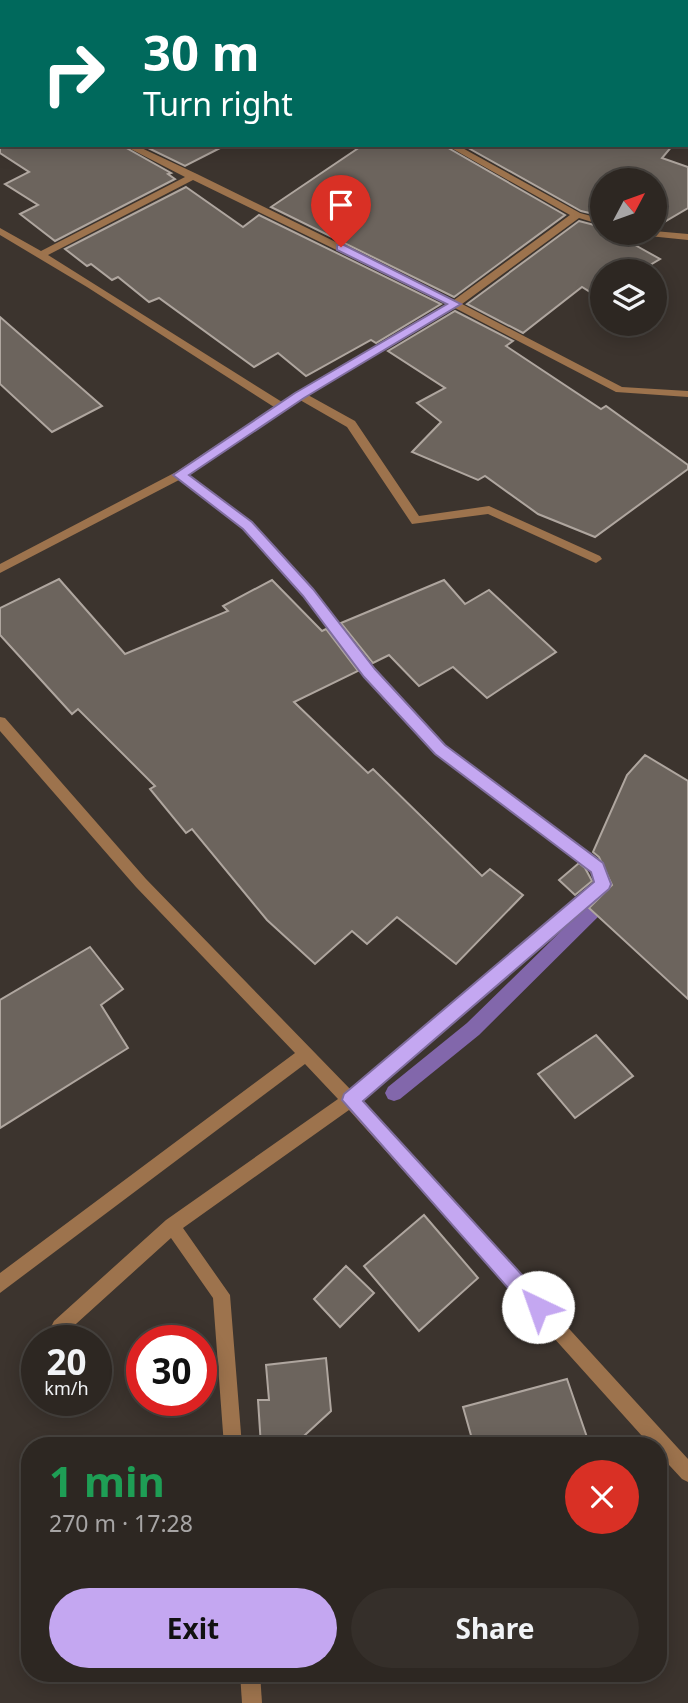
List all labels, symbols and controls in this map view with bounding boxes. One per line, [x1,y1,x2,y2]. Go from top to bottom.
text: 30 m [143,19,260,85]
icon: right [28,28,119,119]
text: Turn right [143,82,293,125]
north arrow [590,168,667,245]
map controls [590,168,667,336]
pin [311,175,371,247]
icon: arrive [322,186,360,224]
button: layers [590,259,667,336]
position arrow [501,1270,575,1344]
speed limit sign: 30 [126,1325,217,1416]
text: 20 [46,1338,87,1385]
text: km/h [44,1376,89,1400]
text: 1 min [49,1452,165,1509]
button: close [565,1460,639,1534]
text: 270 m · 17:28 [49,1507,193,1539]
button: Exit [49,1588,337,1668]
button: Share [351,1588,639,1668]

